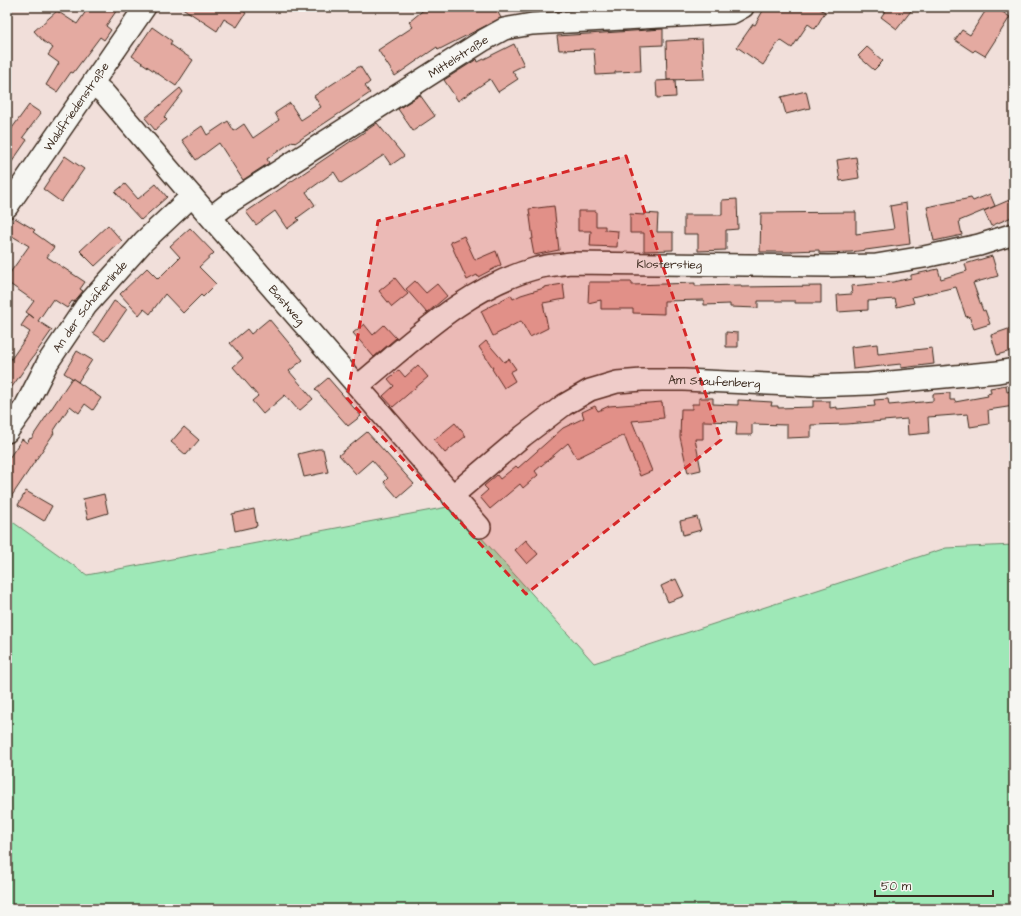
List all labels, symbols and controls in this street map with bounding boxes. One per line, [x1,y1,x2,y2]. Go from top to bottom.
street label: Mittelstraße [425,31,492,82]
street label: Waldfriedenstraße [40,58,114,155]
street label: Klosterstieg [637,256,702,275]
street label: An der Schäferlinde [49,257,132,356]
street label: Bastweg [264,282,308,330]
street label: Am Staufenberg [668,372,761,394]
scale bar [875,872,993,898]
text: 50 m [881,878,912,895]

